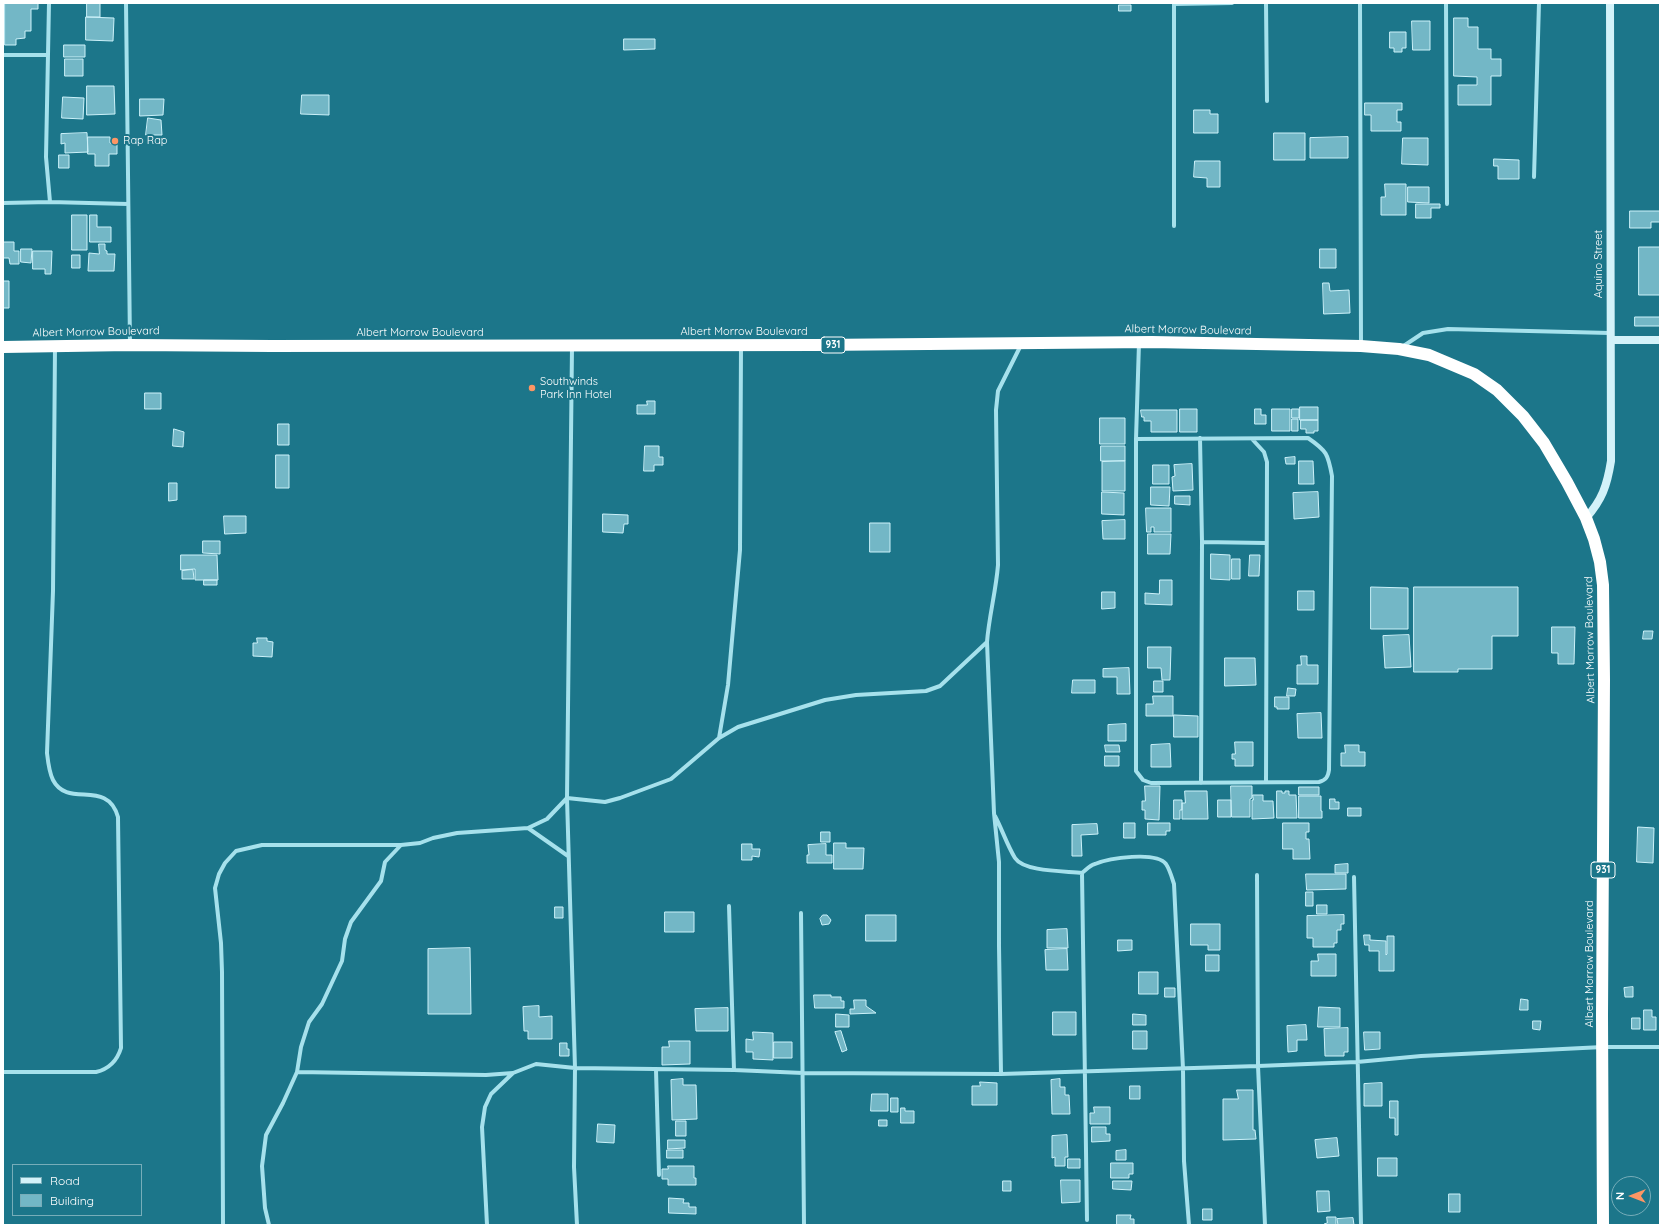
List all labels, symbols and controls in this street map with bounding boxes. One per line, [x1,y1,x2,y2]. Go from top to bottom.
place label: Rap Rap [123,134,167,148]
marker: Rap Rap [110,136,120,146]
street label: Aquino Street [1592,230,1606,298]
street label: Albert Morrow Boulevard [1124,322,1252,338]
street label: Albert Morrow Boulevard [32,324,160,340]
street label: Albert Morrow Boulevard [680,325,808,339]
street label: Albert Morrow Boulevard [356,326,484,340]
road number: 931 [821,337,845,353]
place label: Southwinds Park Inn Hotel [540,375,612,401]
marker: Southwinds Park Inn Hotel [527,383,537,393]
street label: Albert Morrow Boulevard [1582,576,1598,704]
road number: 931 [1591,862,1615,878]
street label: Albert Morrow Boulevard [1583,900,1597,1028]
legend [12,1164,142,1216]
text: Road [50,1173,80,1188]
north arrow [1611,1176,1651,1216]
text: N [1613,1192,1627,1200]
text: Building [50,1193,94,1208]

